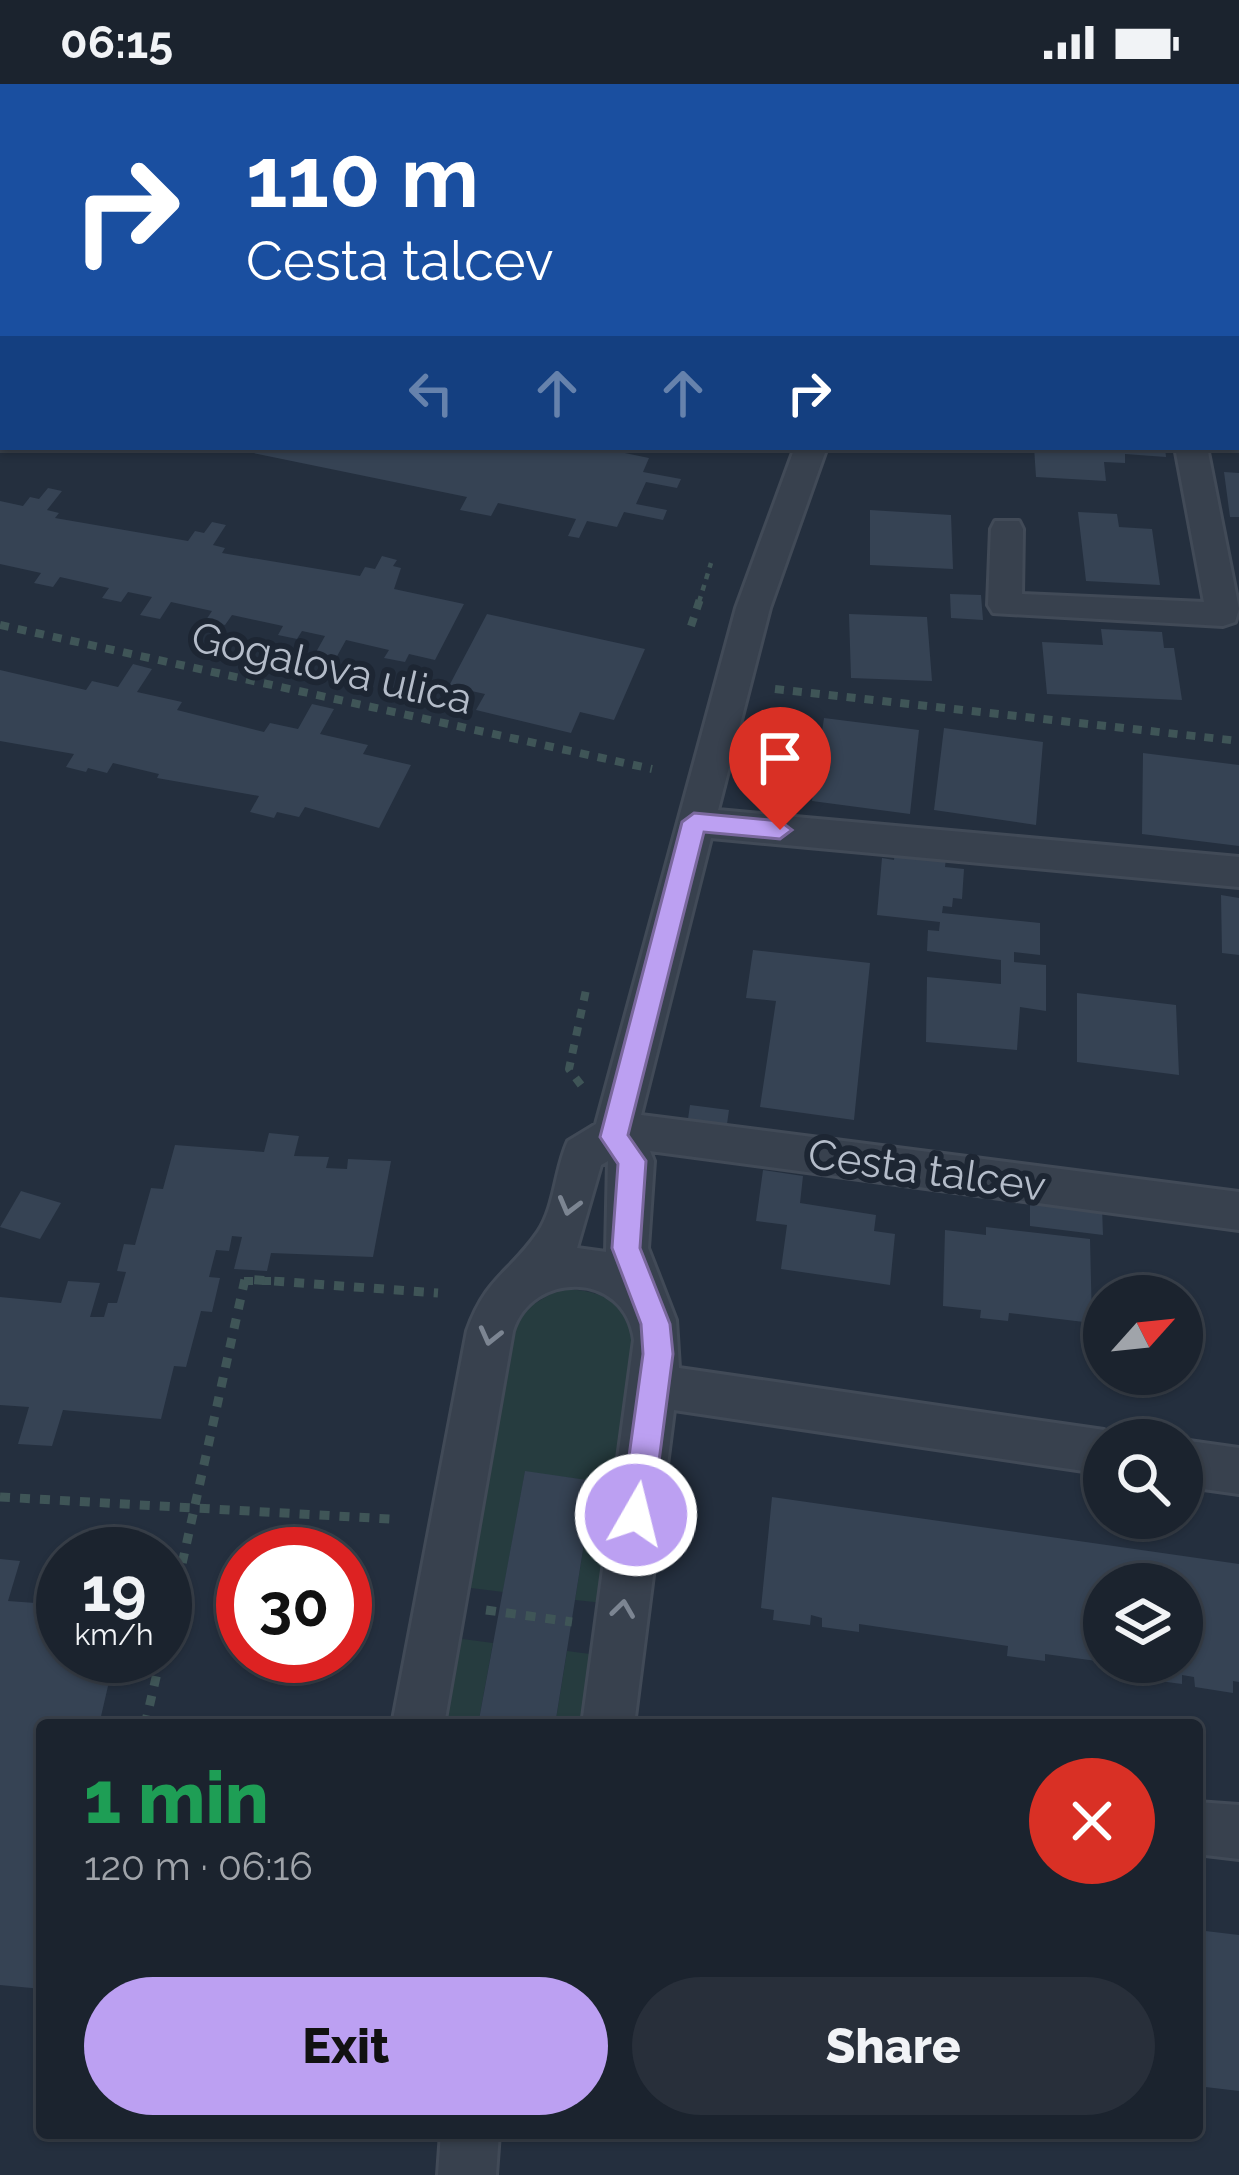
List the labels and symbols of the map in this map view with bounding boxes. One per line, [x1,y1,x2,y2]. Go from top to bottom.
street label: Gogalova ulica [187,612,477,724]
pin [729,707,831,830]
street label: Cesta talcev [805,1129,1049,1211]
one-way arrow [559,1195,584,1216]
north arrow [1083,1275,1203,1395]
one-way arrow [479,1325,504,1346]
position arrow [573,1452,699,1578]
speed limit sign: 30 [216,1527,372,1683]
one-way arrow [610,1599,636,1619]

